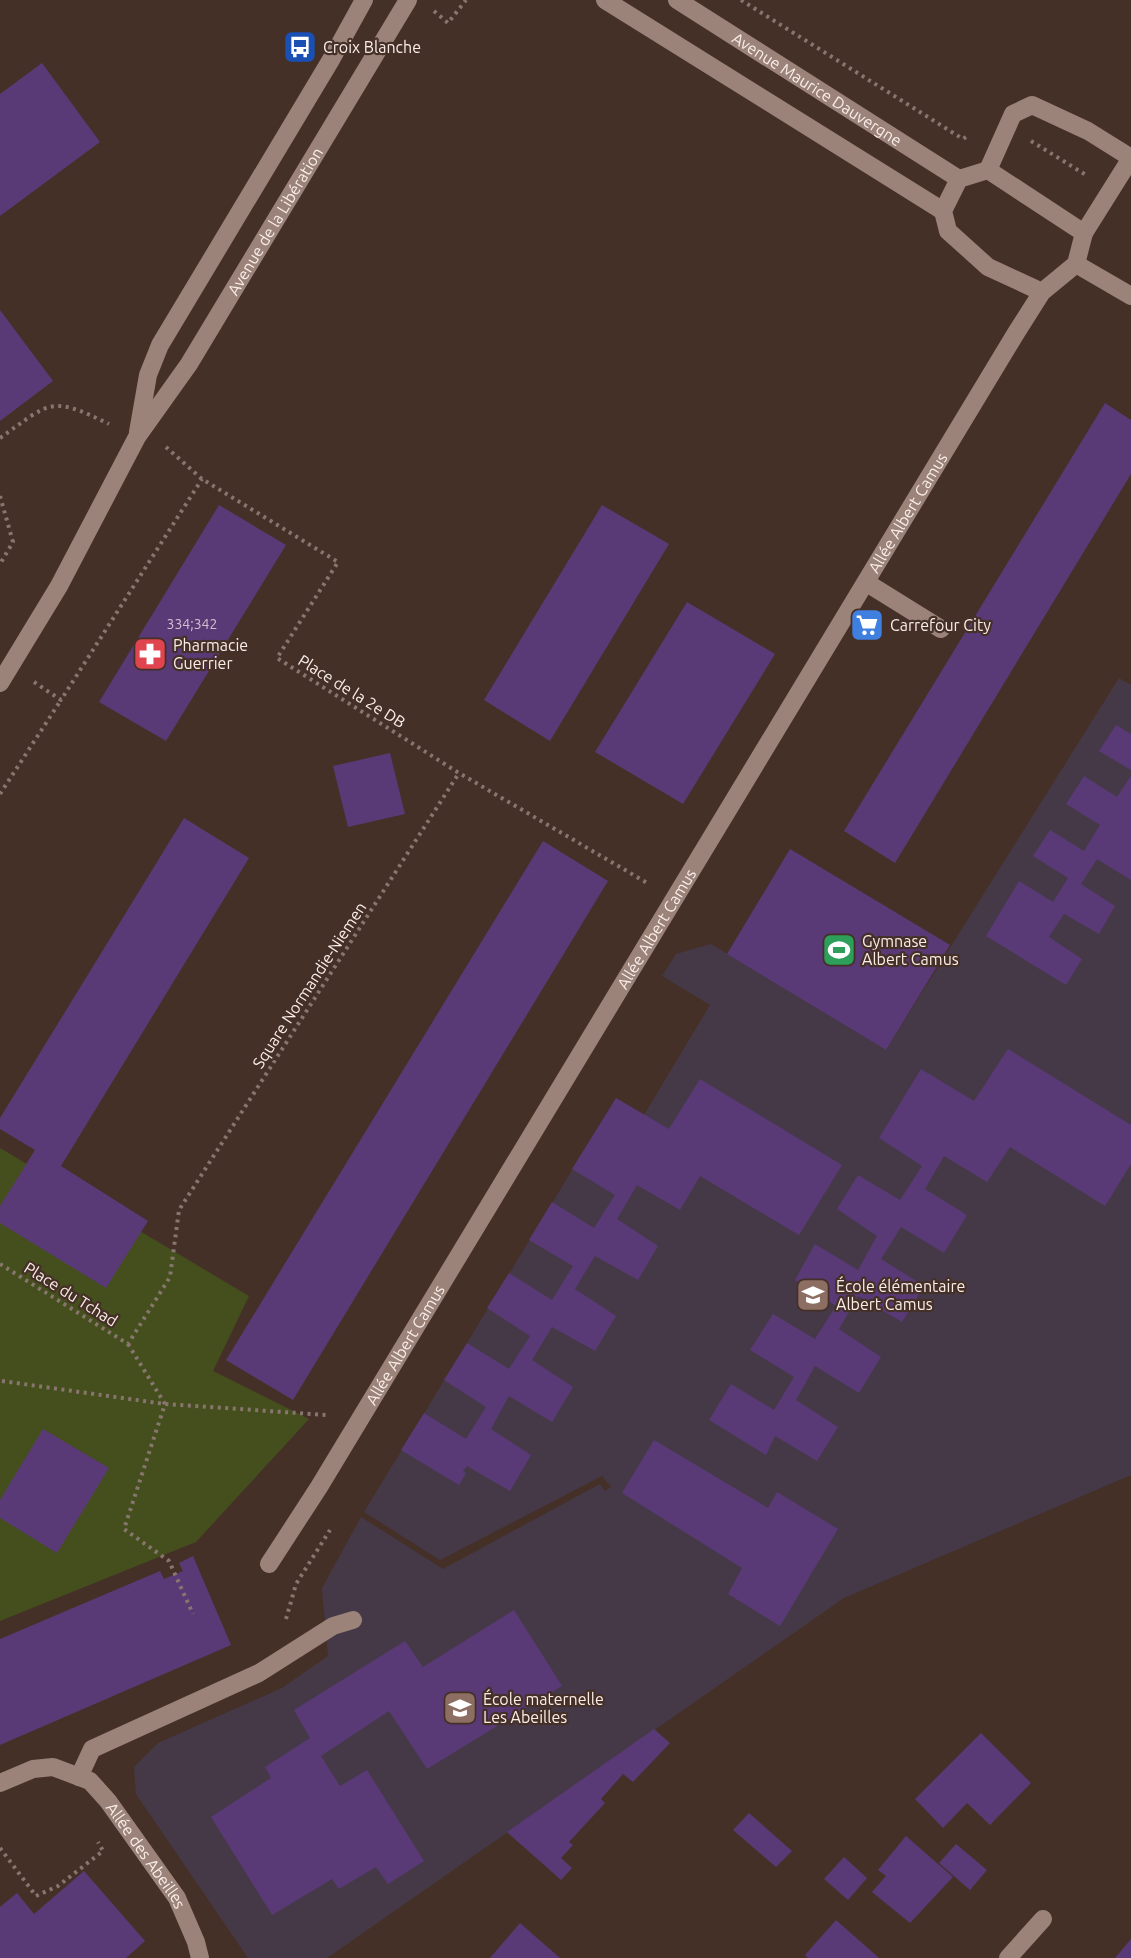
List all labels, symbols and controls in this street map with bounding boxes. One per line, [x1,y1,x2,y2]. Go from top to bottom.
street label: Avenue Maurice Dauvergne [729,28,905,149]
bus stop icon: Croix Blanche [282,29,318,65]
place label: Croix Blanche [323,38,421,56]
street label: Avenue de la Libération [224,144,326,298]
street label: Allée Albert Camus [864,449,951,576]
supermarket icon: Carrefour City [849,607,885,643]
house number: 334;342 [167,616,217,632]
place label: Carrefour City [890,616,991,634]
pharmacy icon: Pharmacie Guerrier [132,636,168,672]
place label: Pharmacie Guerrier [173,636,248,672]
street label: Place de la 2e DB [295,651,409,731]
street label: Allée Albert Camus [613,865,699,992]
street label: Square Normandie-Niemen [249,899,369,1071]
sports icon: Gymnase Albert Camus [821,932,857,968]
place label: Gymnase Albert Camus [862,932,959,968]
street label: Place du Tchad [21,1258,121,1330]
place label: École élémentaire Albert Camus [836,1275,965,1313]
school or university icon: École élémentaire Albert Camus [795,1277,831,1313]
street label: Allée Albert Camus [362,1281,448,1408]
place label: École maternelle Les Abeilles [483,1688,604,1726]
school or university icon: École maternelle Les Abeilles [442,1690,478,1726]
street label: Allée des Abeilles [103,1799,189,1911]

